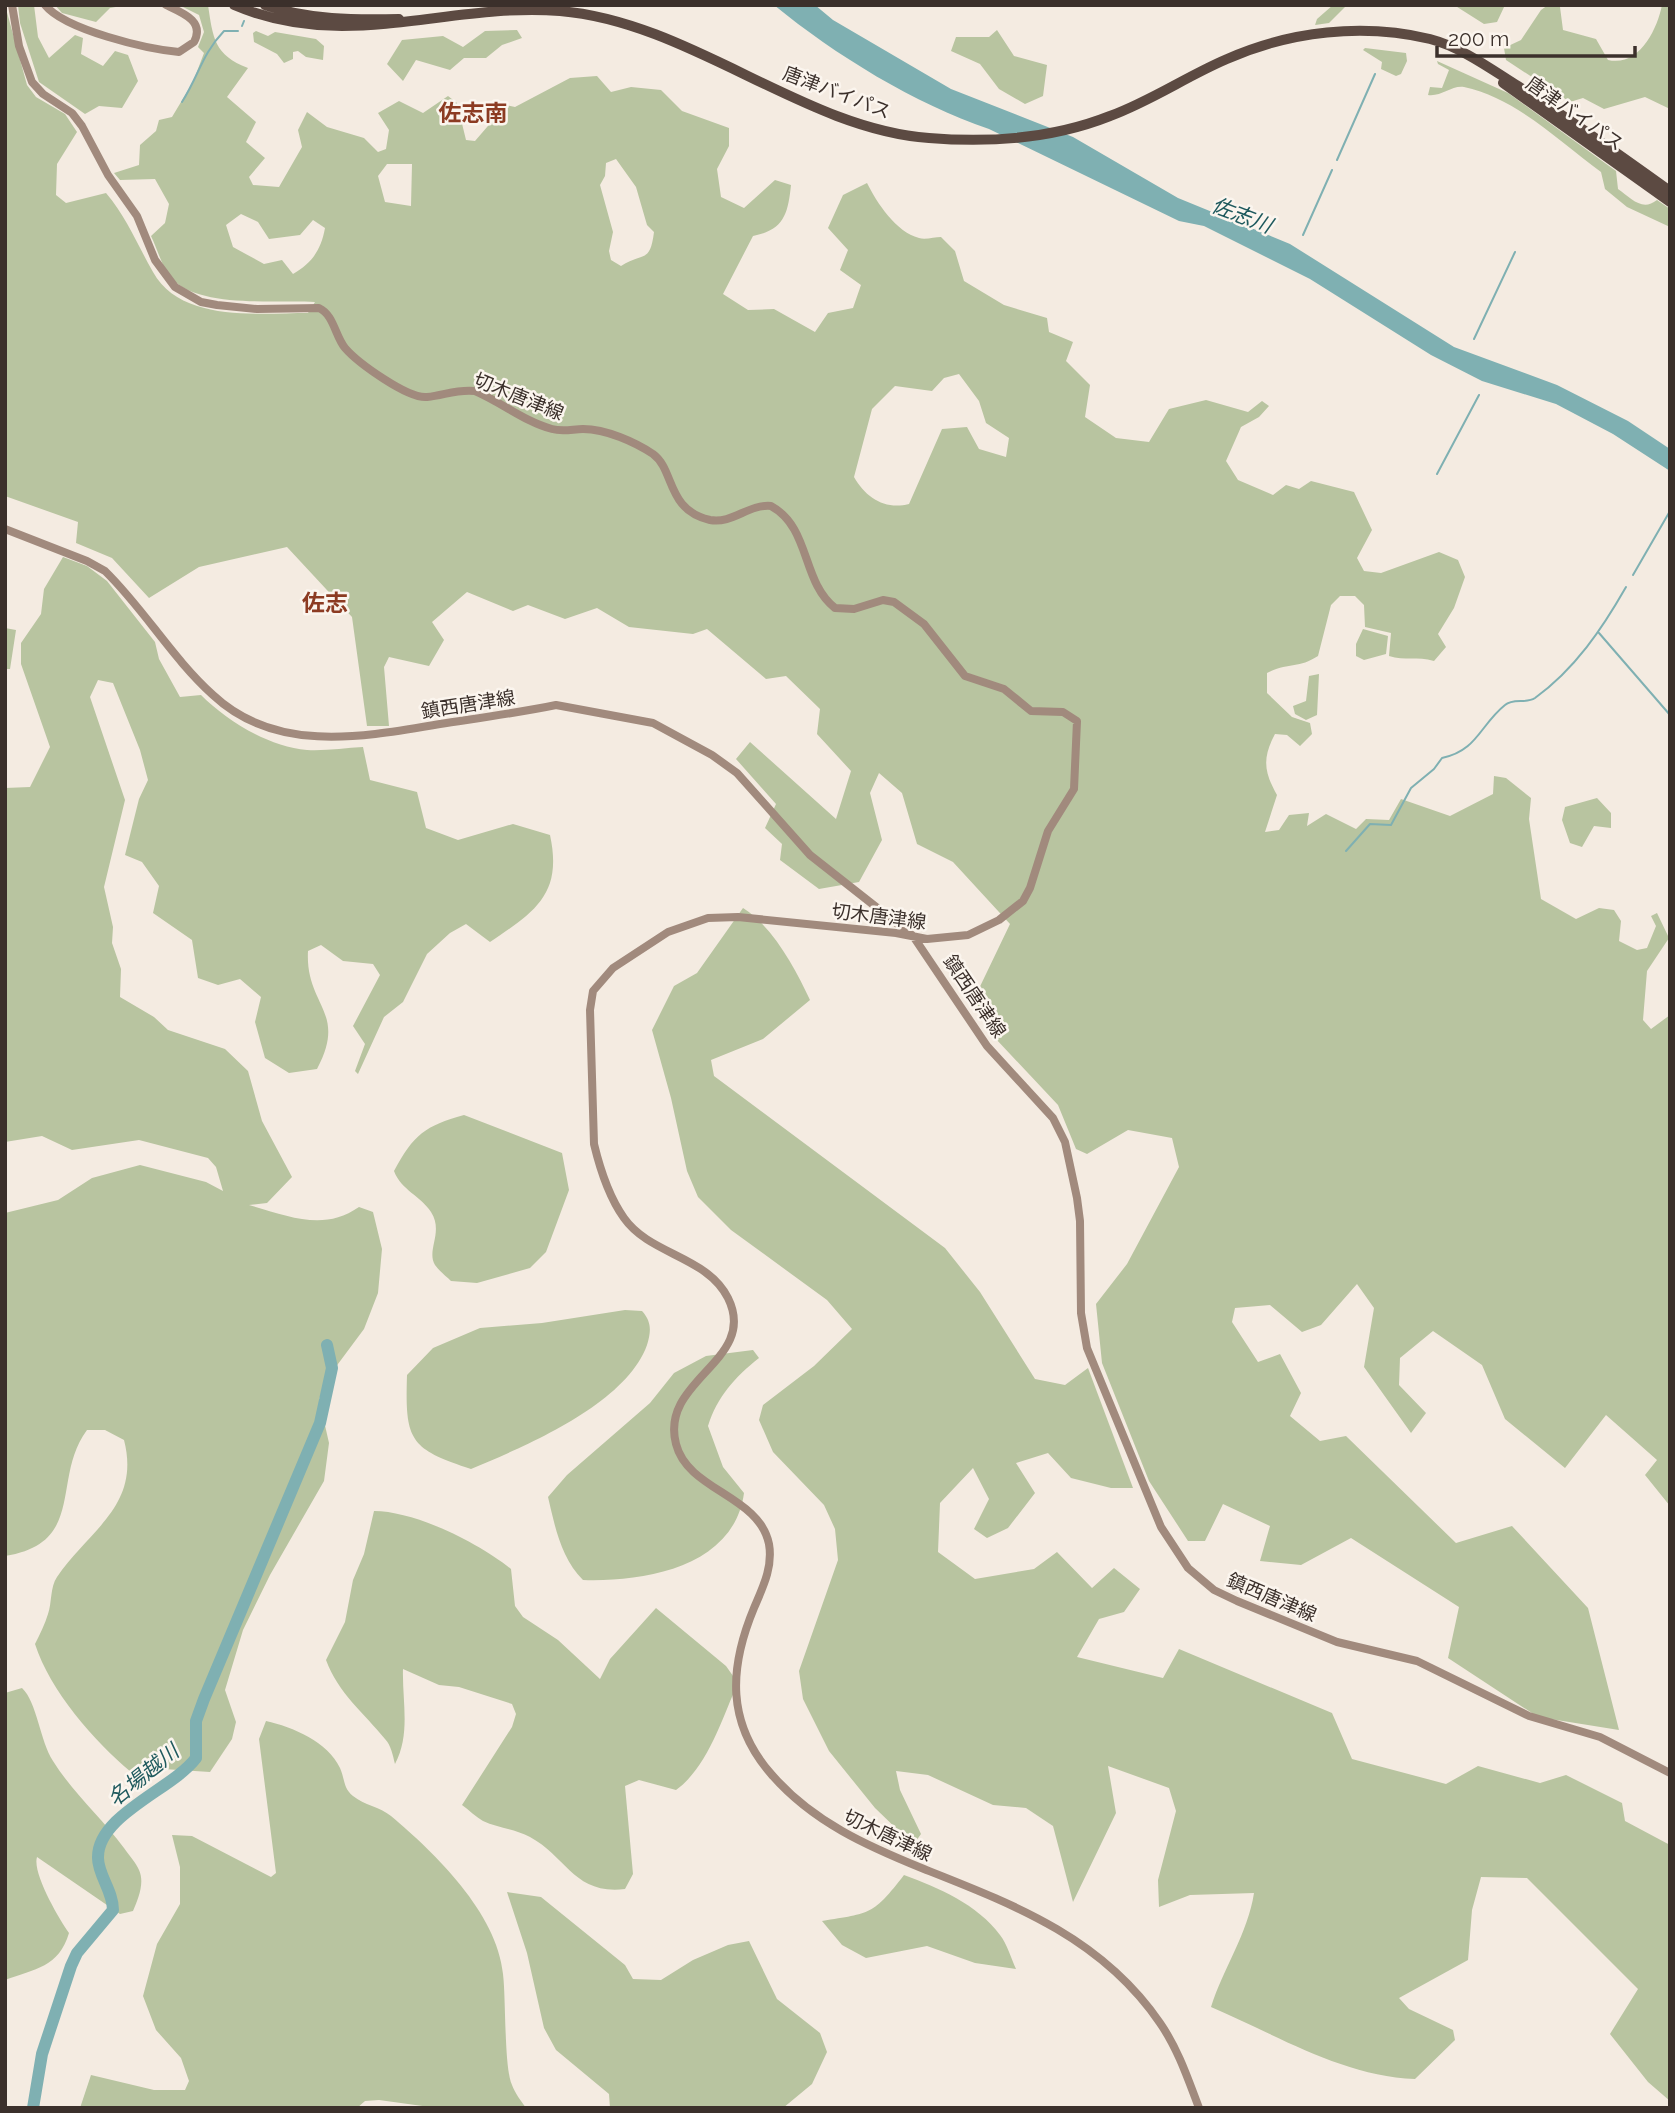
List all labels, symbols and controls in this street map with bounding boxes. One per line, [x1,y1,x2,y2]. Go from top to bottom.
scale bar [1437,14,1635,58]
text: 200 m [1448,26,1509,51]
street label: 唐津バイパス [780,61,894,123]
street label: 唐津バイパス [1522,71,1628,155]
district label: 佐志南 [439,99,508,126]
water label: 佐志川 [1208,192,1278,239]
street label: 切木唐津線 [471,368,567,424]
district label: 佐志 [302,589,348,616]
street label: 鎮西唐津線 [419,686,517,722]
street label: 切木唐津線 [831,899,927,933]
street label: 鎮西唐津線 [939,950,1011,1042]
street label: 鎮西唐津線 [1224,1568,1320,1626]
water label: 名場越川 [102,1738,185,1811]
street label: 切木唐津線 [840,1805,936,1865]

